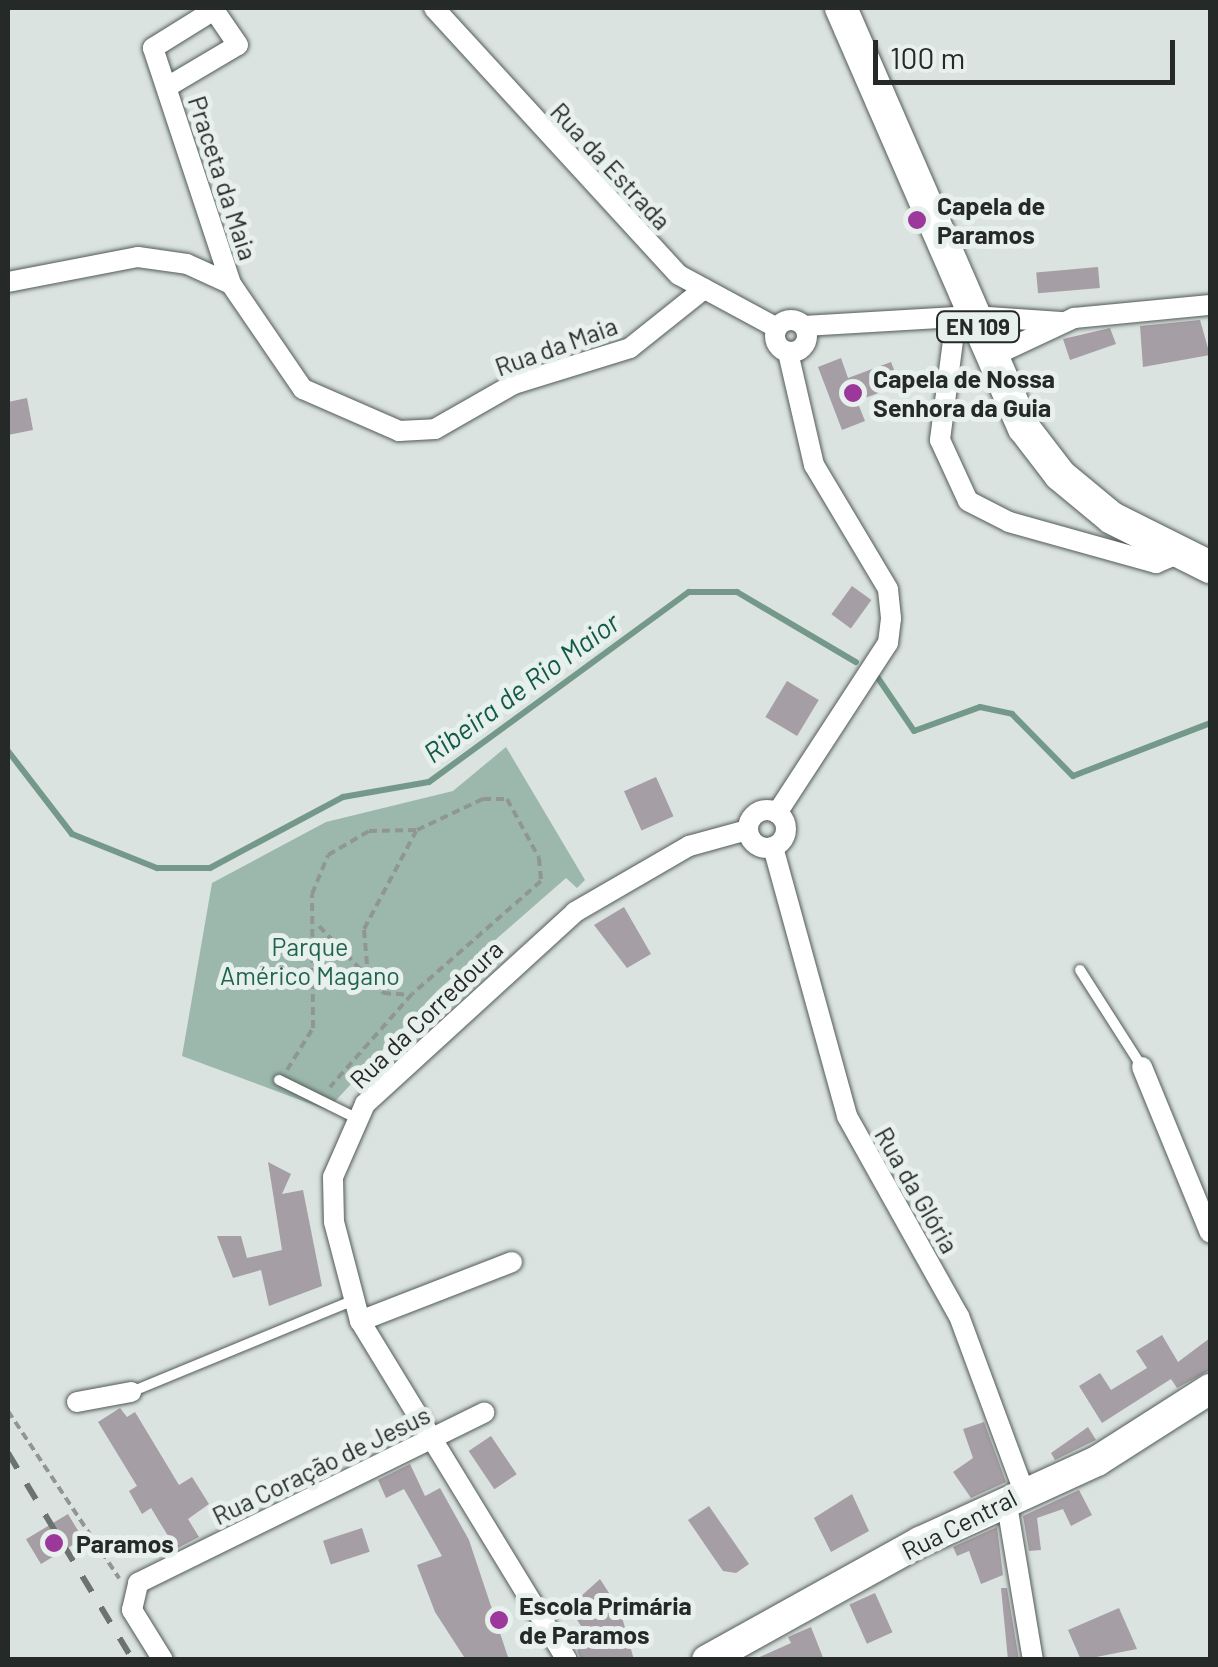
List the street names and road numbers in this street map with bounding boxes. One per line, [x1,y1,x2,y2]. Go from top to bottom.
street label: Praceta da Maia [182,92,264,264]
street label: Rua da Estrada [545,96,677,236]
street label: Rua da Maia [491,310,621,382]
road number: EN 109 [936,310,1020,344]
street label: Rua da Corredoura [343,934,509,1094]
street label: Rua da Glória [869,1122,965,1258]
street label: Rua Coração de Jesus [207,1399,435,1531]
street label: Rua Central [896,1482,1022,1566]

